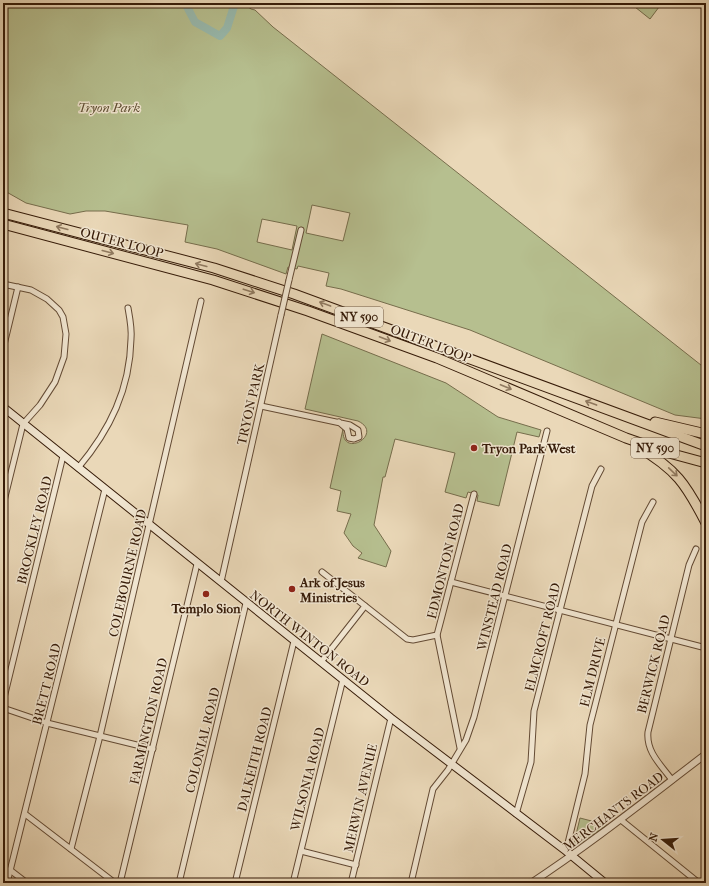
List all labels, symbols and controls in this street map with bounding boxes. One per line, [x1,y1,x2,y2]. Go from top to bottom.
park label: Tryon Park [78,100,140,115]
one-way arrow [55,224,68,231]
street label: OUTER LOOP [79,224,165,261]
one-way arrow [102,249,115,256]
one-way arrow [194,261,207,268]
one-way arrow [242,288,255,295]
one-way arrow [319,300,331,308]
road number: NY 590 [335,307,383,327]
street label: OUTER LOOP [388,321,473,366]
one-way arrow [378,335,390,343]
street label: TRYON PARK [234,361,267,446]
one-way arrow [499,384,511,391]
one-way arrow [585,399,597,407]
road number: NY 590 [631,438,679,458]
place label: Tryon Park West [481,441,576,457]
marker: Tryon Park West [469,443,479,453]
one-way arrow [668,467,678,477]
street label: BROCKLEY ROAD [14,474,55,586]
street label: EDMONTON ROAD [424,502,467,620]
street label: COLEBOURNE ROAD [105,508,150,639]
street label: WINSTEAD ROAD [474,542,515,653]
place label: Ark of Jesus Ministries [299,575,365,605]
street label: ELMCROFT ROAD [522,581,563,693]
marker: Ark of Jesus Ministries [287,584,297,594]
street label: NORTH WINTON ROAD [247,587,372,690]
marker: Templo Sion [201,589,211,599]
place label: Templo Sion [170,601,241,617]
street label: BERWICK ROAD [634,613,673,715]
street label: ELM DRIVE [577,636,608,708]
street label: BRETT ROAD [29,642,64,727]
street label: FARMINGTON ROAD [127,656,170,786]
street label: COLONIAL ROAD [182,686,223,794]
street label: DALKEITH ROAD [234,705,275,813]
street label: WILSONIA ROAD [287,726,328,833]
street label: MERWIN AVENUE [341,742,380,854]
street label: MERCHANTS ROAD [560,768,666,854]
north arrow [643,820,683,860]

